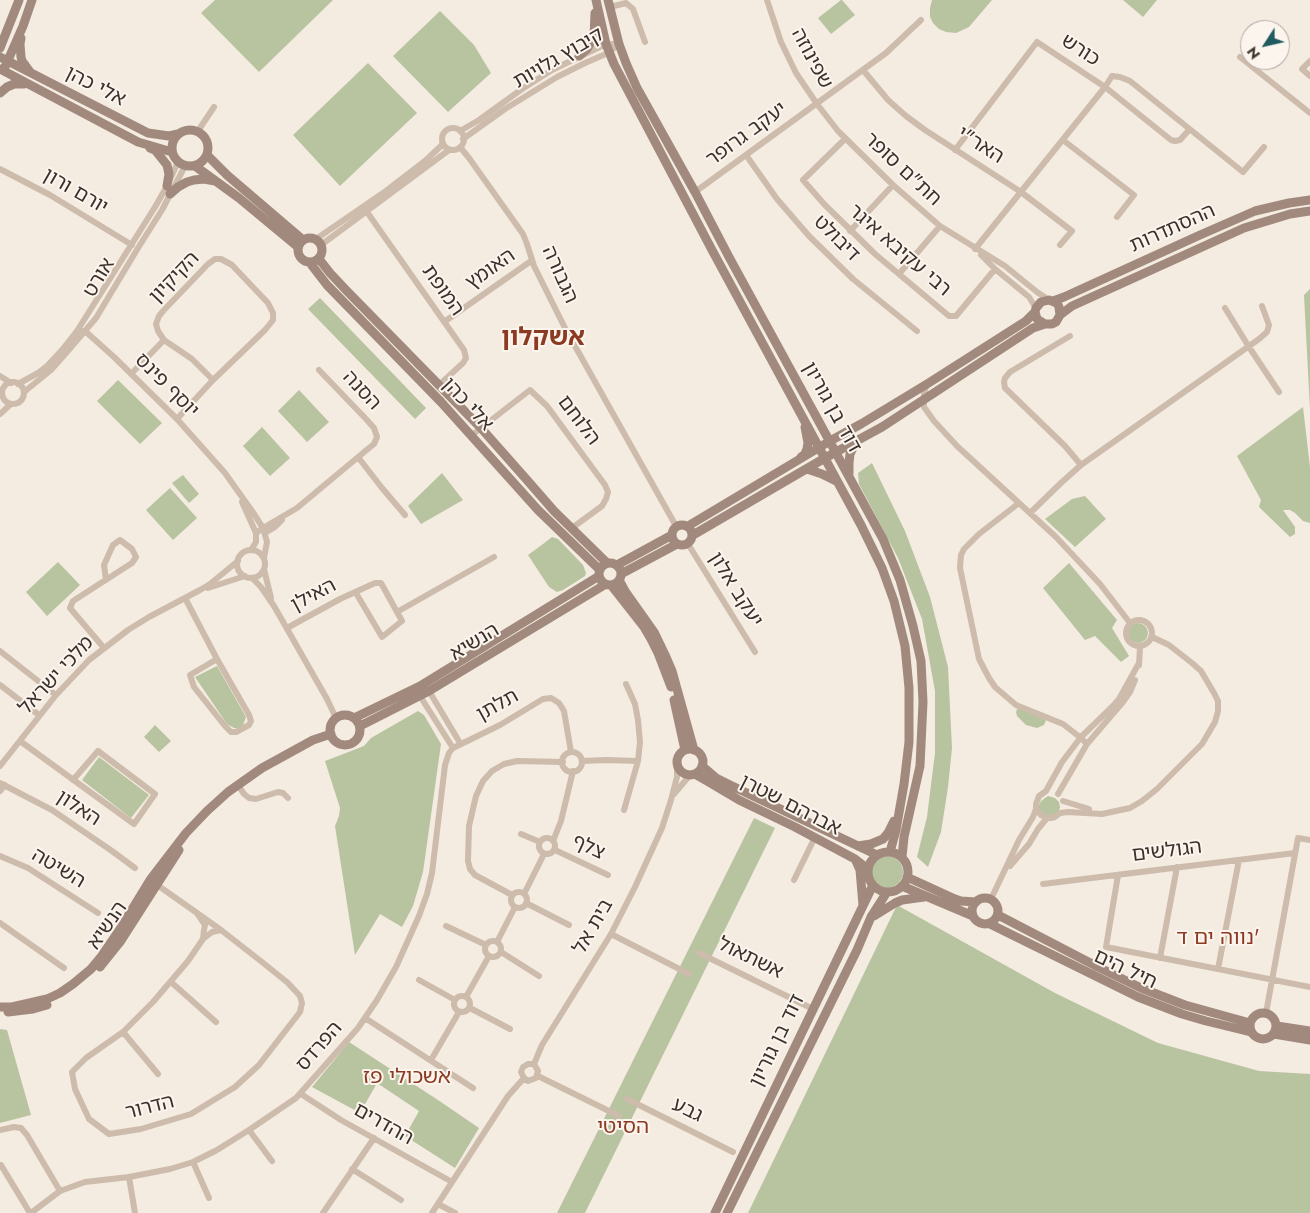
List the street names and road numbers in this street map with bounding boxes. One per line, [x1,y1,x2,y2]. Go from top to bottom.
street label: קיבוץ גלויות [510,24,608,94]
street label: שפינוזה [785,25,837,93]
street label: כורש [1056,30,1104,72]
street label: אלי כהן [61,62,129,112]
street label: יעקב גרופר [702,98,792,172]
street label: האר"י [952,122,1008,170]
street label: חת"ם סופר [858,128,946,212]
street label: יורם ורון [38,164,112,220]
street label: רבי עקיבא איגר [843,200,955,302]
street label: ההסתדרות [1127,200,1219,258]
street label: דיבולט [808,211,864,267]
street label: הגבורה [536,243,582,307]
street label: האומץ [462,244,520,296]
street label: הקיקיון [145,247,205,309]
street label: אורט [79,254,121,302]
street label: המופת [416,261,468,321]
street label: יוסף פינס [129,349,203,423]
street label: דוד בן גוריון [796,358,866,458]
street label: הסנה [337,366,385,416]
street label: אלי כהן [436,373,498,437]
street label: הלוחם [552,391,604,451]
street label: יעקב אלון [703,548,767,632]
street label: האילן [287,574,341,618]
street label: הנשיא [446,619,504,667]
street label: מלכי ישראל [14,632,100,720]
street label: תלתן [473,685,523,727]
street label: אברהם שטרן [735,770,845,842]
street label: האלון [51,786,105,832]
street label: צלף [568,830,608,866]
street label: הגולשים [1131,836,1203,868]
street label: השיטה [27,844,89,894]
street label: בית אל [569,895,619,959]
street label: הנשיא [83,897,133,955]
street label: אשתאול [713,933,787,985]
street label: חיל הים [1090,945,1160,995]
street label: דוד בן גוריון [745,991,811,1091]
street label: הפרדס [292,1017,348,1077]
street label: הדרור [123,1090,177,1126]
street label: גבע [668,1093,706,1129]
street label: ההדרים [349,1099,417,1151]

